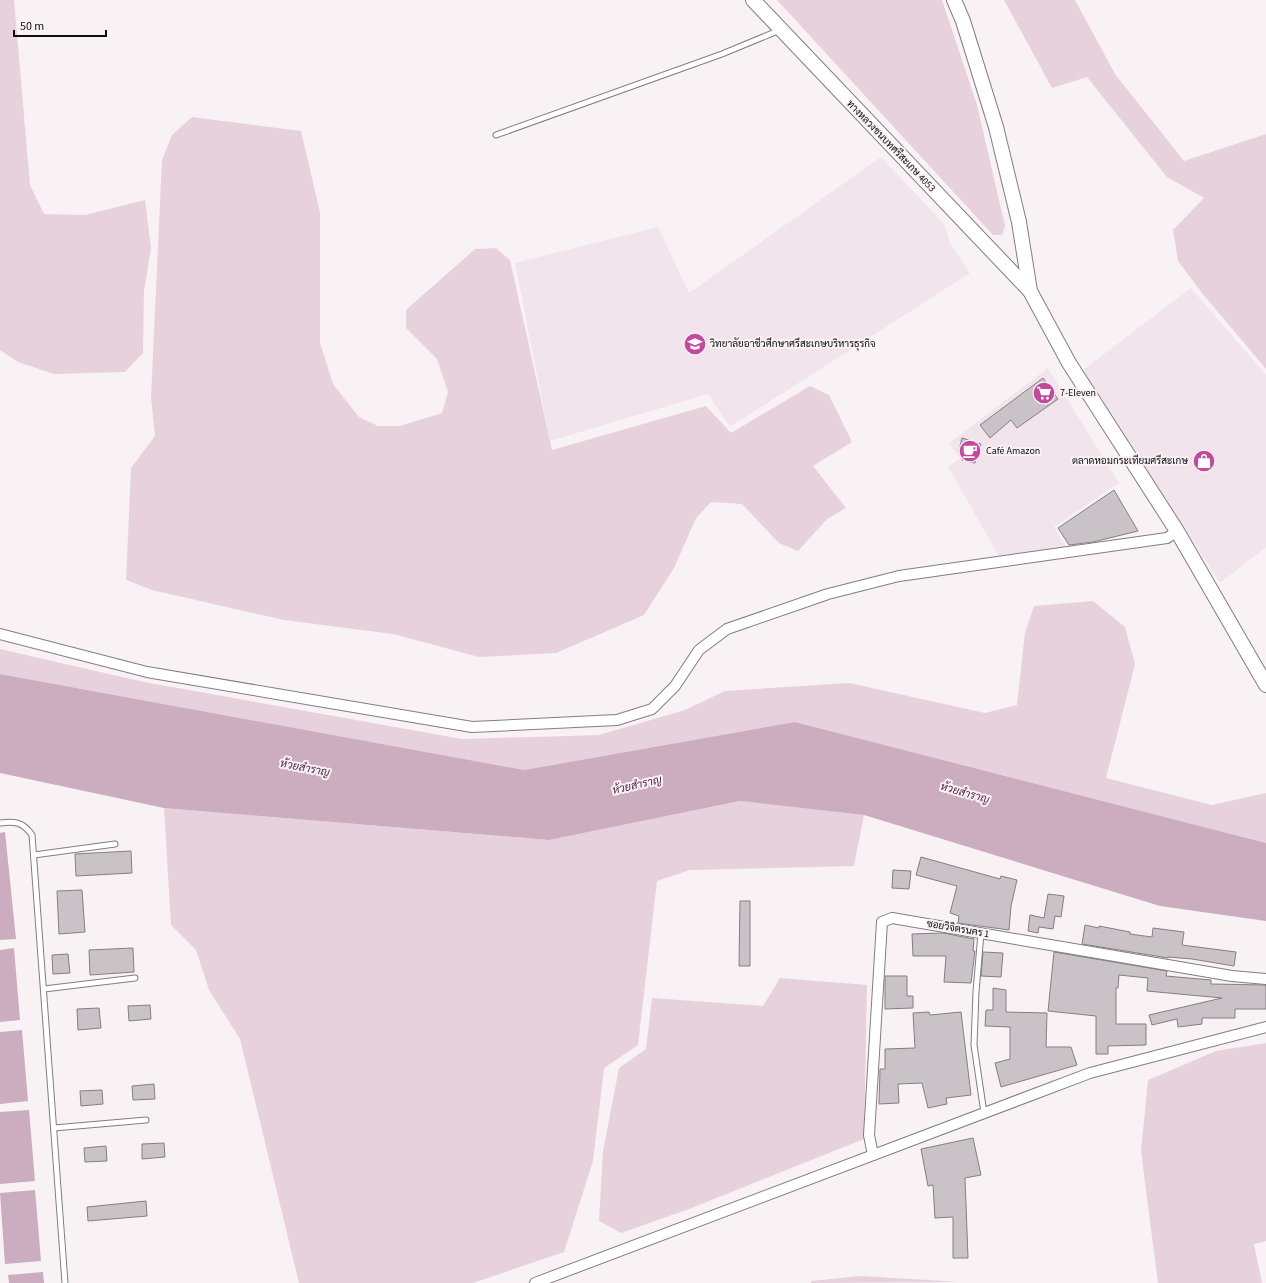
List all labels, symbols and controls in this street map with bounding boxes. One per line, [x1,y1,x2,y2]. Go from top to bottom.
scale bar [14,12,106,38]
text: 50 m [20,18,44,35]
street label: ทางหลวงชนบทศรีสะเกษ 4053 [843,97,939,195]
school or university icon: วิทยาลัยอาชีวศึกษาศรีสะเกษบริหารธุรกิจ [682,331,708,357]
place label: วิทยาลัยอาชีวศึกษาศรีสะเกษบริหารธุรกิจ [709,337,876,351]
supermarket icon: 7-Eleven [1031,380,1057,406]
place label: 7-Eleven [1060,386,1096,400]
cafe icon: Café Amazon [957,438,983,464]
place label: Café Amazon [986,444,1040,458]
shop icon: ตลาดหอมกระเทียมศรีสะเกษ [1191,448,1217,474]
place label: ตลาดหอมกระเทียมศรีสะเกษ [1072,454,1188,468]
water label: ห้วยสำราญ [279,756,331,780]
water label: ห้วยสำราญ [611,772,663,798]
water label: ห้วยสำราญ [939,779,991,807]
street label: ซอยวิจิตรนคร 1 [925,917,991,941]

